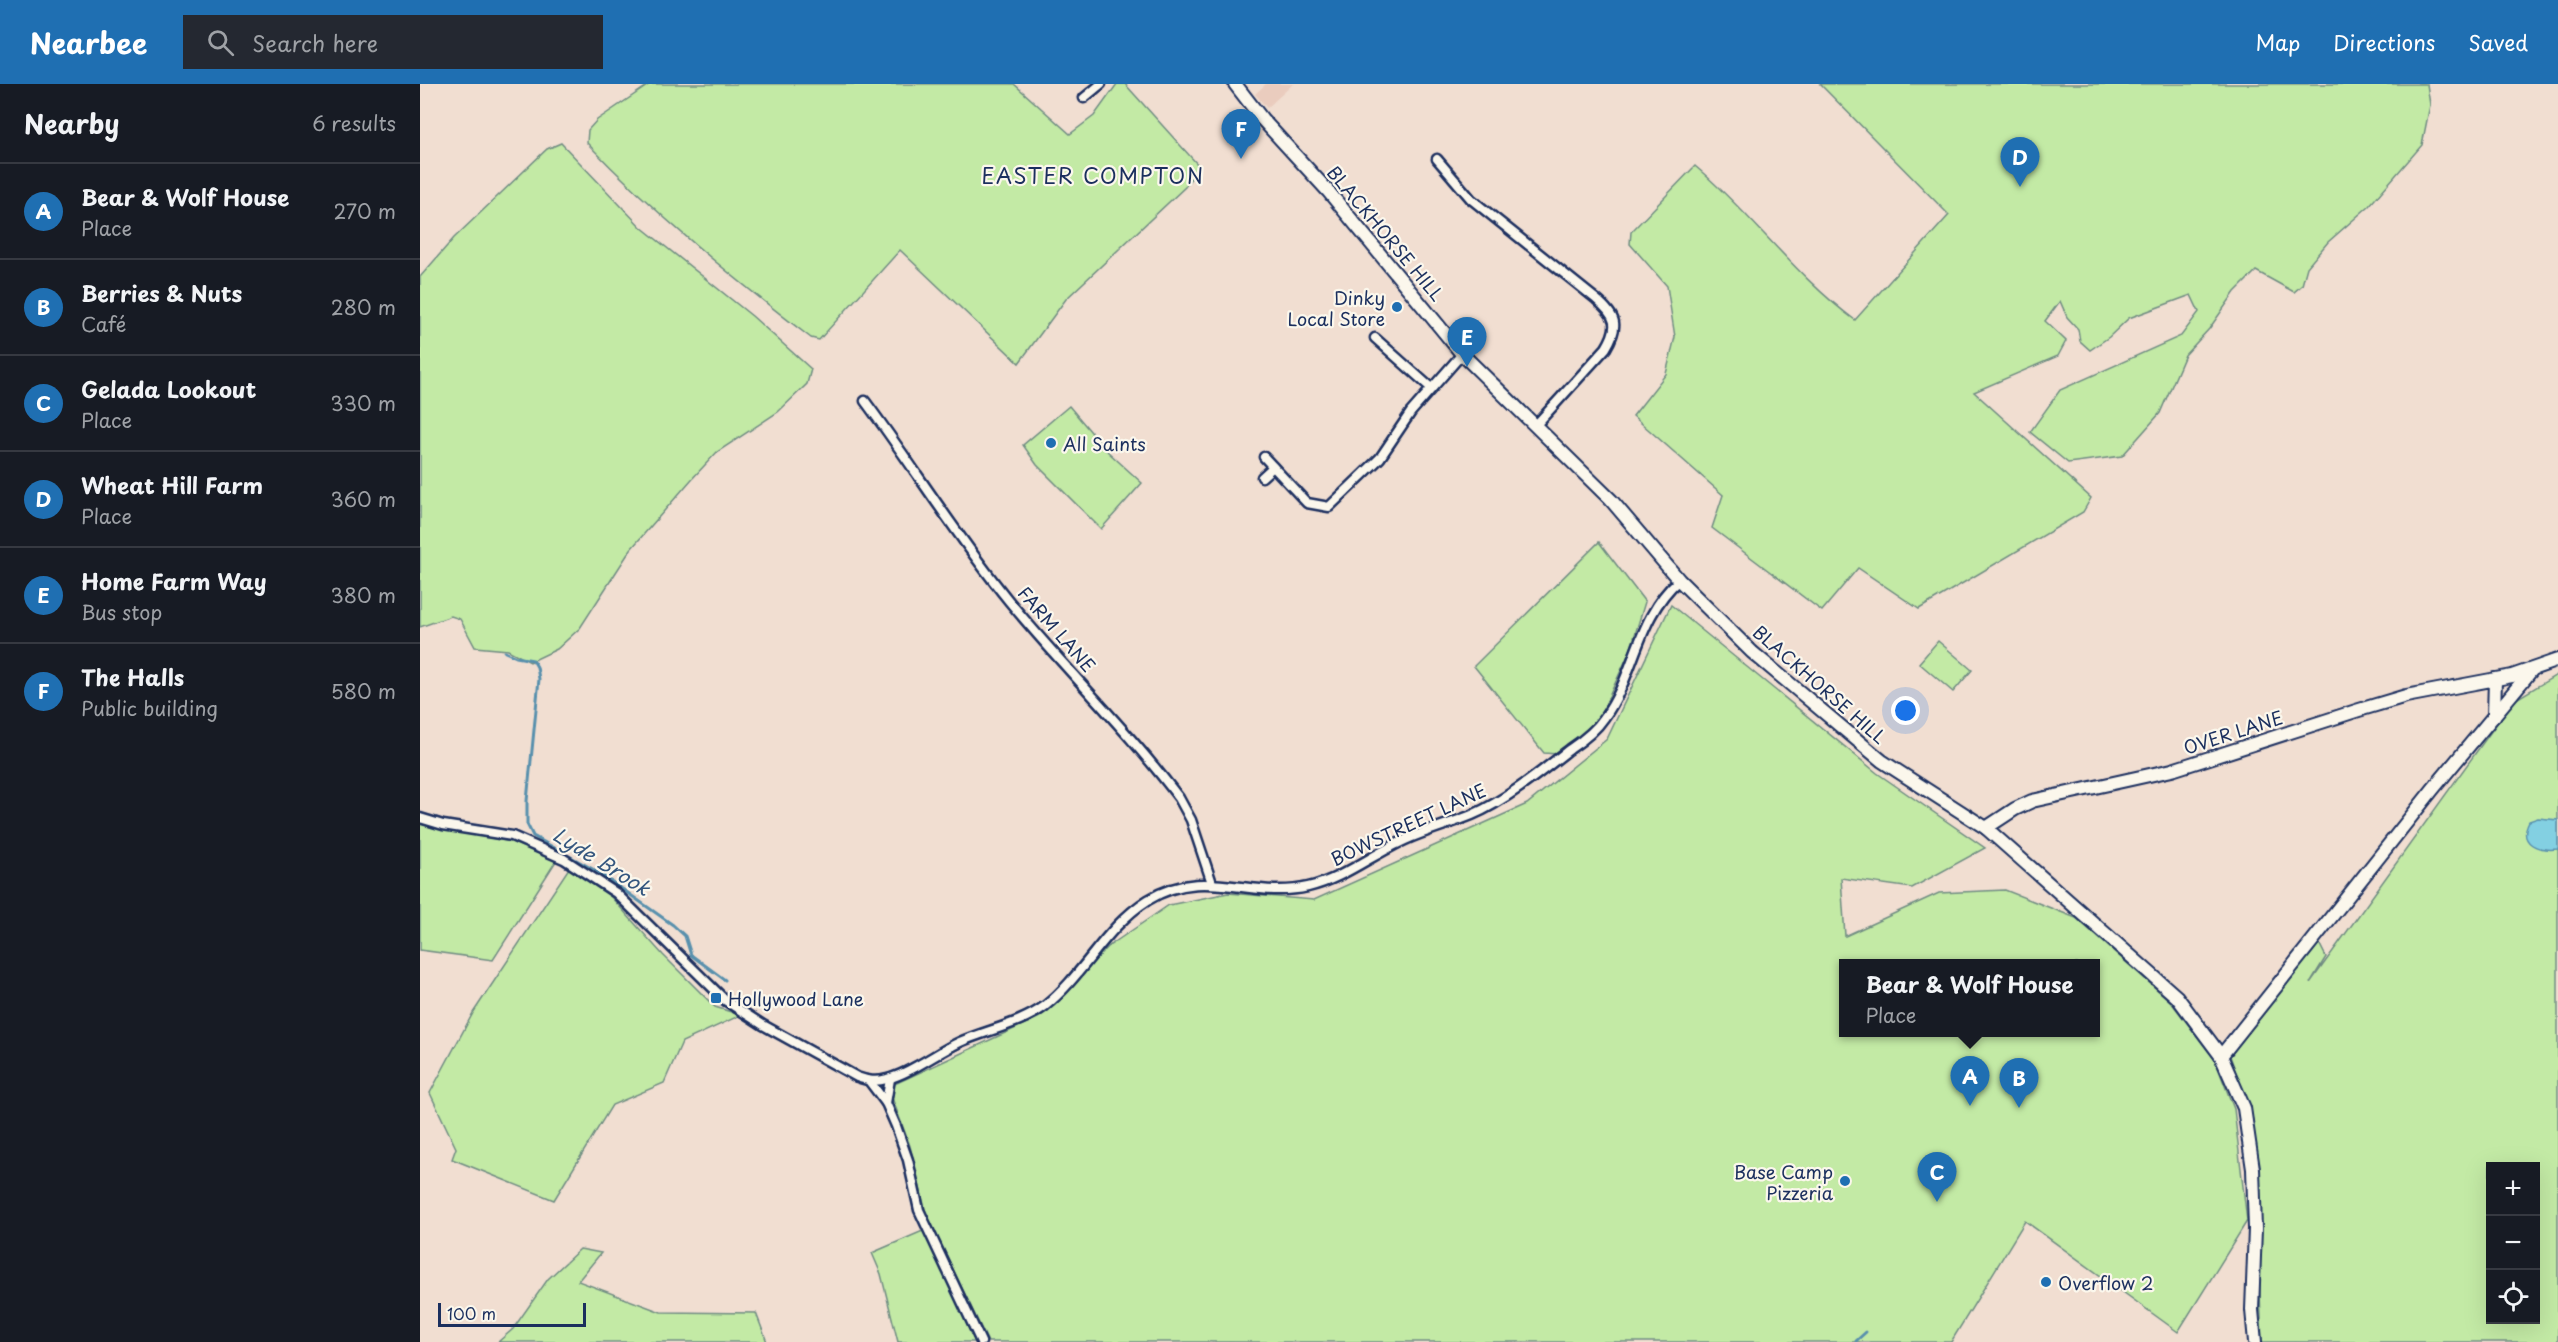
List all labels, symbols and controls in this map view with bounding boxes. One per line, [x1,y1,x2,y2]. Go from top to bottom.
search box [183,15,603,69]
text: Nearbee [30,21,147,64]
icon: search [204,26,237,59]
text: Search here [252,26,378,59]
text: Map [2255,26,2300,58]
text: Directions [2333,26,2435,58]
text: Saved [2468,26,2528,58]
text: Nearby [24,104,119,143]
text: 6 results [312,108,396,138]
pin: F [1222,110,1260,159]
pin: D [2000,138,2040,187]
district label: EASTER COMPTON [981,159,1205,191]
street label: BLACKHORSE HILL [1321,160,1451,306]
text: Bear & Wolf House [81,180,289,213]
text: A [36,196,51,226]
text: 270 m [333,196,396,226]
text: Place [81,213,132,243]
text: Berries & Nuts [81,276,242,309]
place label: Dinky Local Store [1288,284,1385,332]
text: B [37,292,50,322]
text: 280 m [331,292,396,322]
marker: Dinky Local Store [1390,300,1404,314]
text: Café [81,309,126,339]
pin: E [1448,318,1486,367]
text: Gelada Lookout [81,372,256,405]
text: C [36,388,51,418]
text: 330 m [330,388,396,418]
text: Place [81,405,132,435]
place label: All Saints [1063,430,1146,457]
marker: All Saints [1044,436,1058,450]
text: Wheat Hill Farm [81,468,263,501]
text: D [36,484,51,514]
text: 360 m [330,484,396,514]
text: Place [81,501,132,531]
text: Home Farm Way [81,564,267,597]
text: E [37,580,50,610]
text: 380 m [330,580,396,610]
street label: FARM LANE [1012,580,1102,678]
text: Bus stop [81,597,162,627]
street label: BLACKHORSE HILL [1747,618,1893,750]
text: The Halls [81,660,184,693]
text: F [38,676,49,706]
text: 580 m [331,676,396,706]
text: Public building [81,693,218,723]
your location [1891,696,1920,725]
street label: OVER LANE [2180,703,2286,761]
street label: BOWSTREET LANE [1326,776,1490,872]
water label: Lyde Brook [547,819,658,904]
popup [1839,959,2100,1037]
text: Bear & Wolf House [1865,967,2074,1000]
place label: Hollywood Lane [728,985,864,1012]
marker: Hollywood Lane [709,991,723,1005]
text: Place [1865,1000,1916,1030]
pin: A [1950,1056,1990,1106]
pin: B [2000,1058,2038,1108]
pin: C [1918,1152,1957,1202]
place label: Base Camp Pizzeria [1734,1158,1834,1206]
map controls [2486,1162,2540,1324]
button: + [2486,1162,2540,1216]
marker: Base Camp Pizzeria [1838,1174,1852,1188]
button: − [2486,1216,2540,1270]
place label: Overflow 2 [2058,1269,2153,1296]
button: locate [2486,1270,2540,1324]
marker: Overflow 2 [2039,1275,2053,1289]
scale bar [438,1300,586,1328]
text: 100 m [447,1301,496,1325]

